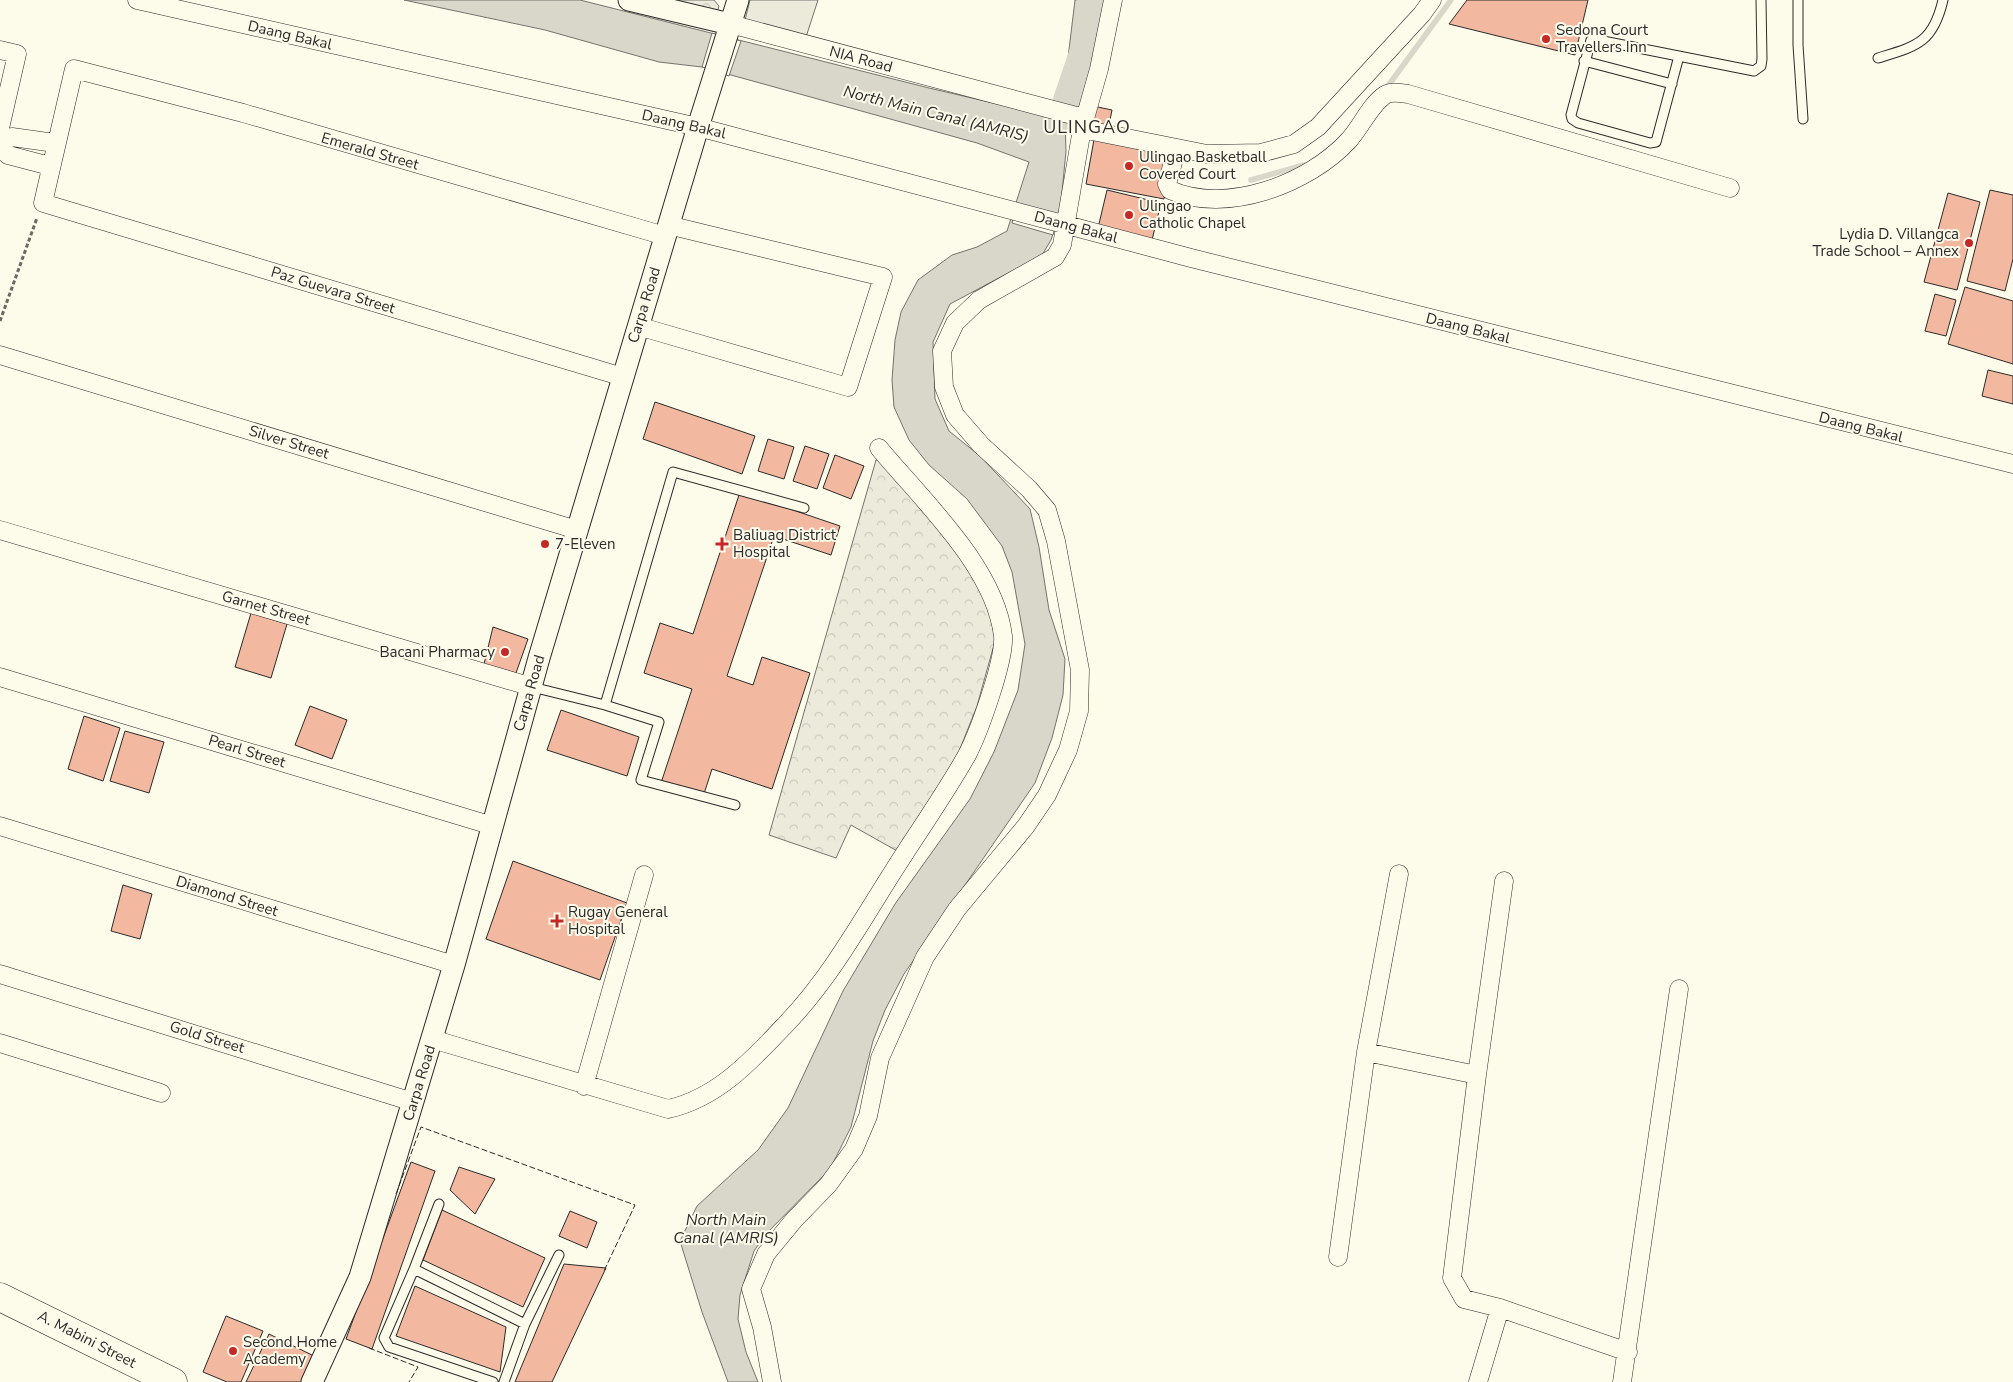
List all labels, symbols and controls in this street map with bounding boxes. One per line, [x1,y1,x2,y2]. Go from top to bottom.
street label: Daang Bakal [246,16,335,55]
place label: Sedona Court Travellers Inn [1556,20,1649,57]
marker: Sedona Court Travellers Inn [1540,33,1552,45]
street label: NIA Road [827,41,895,77]
water label: North Main Canal (AMRIS) [841,80,1031,148]
street label: Daang Bakal [640,105,729,144]
district label: ULINGAO [1043,115,1131,139]
street label: Emerald Street [319,128,422,175]
place label: Ulingao Basketball Covered Court [1139,147,1267,184]
marker: Ulingao Basketball Covered Court [1123,160,1135,172]
place label: Ulingao Catholic Chapel [1139,196,1246,233]
street label: Daang Bakal [1032,206,1121,248]
marker: Ulingao Catholic Chapel [1123,209,1135,221]
place label: Lydia D. Villangca Trade School – Annex [1813,224,1959,261]
marker: Lydia D. Villangca Trade School – Annex [1963,237,1975,249]
street label: Paz Guevara Street [269,262,398,319]
street label: Carpa Road [623,264,665,346]
street label: Daang Bakal [1424,308,1513,348]
street label: Daang Bakal [1817,407,1906,447]
street label: Silver Street [247,420,332,464]
place label: Baliuag District Hospital [733,525,837,562]
place label: 7-Eleven [555,534,615,554]
marker: Baliuag District Hospital [715,537,729,551]
marker: 7-Eleven [539,538,551,550]
street label: Garnet Street [220,586,313,630]
place label: Bacani Pharmacy [379,642,495,662]
marker: Bacani Pharmacy [499,646,511,658]
street label: Carpa Road [509,652,549,734]
street label: Pearl Street [206,730,289,772]
street label: Diamond Street [173,871,281,921]
place label: Rugay General Hospital [568,902,668,939]
marker: Rugay General Hospital [550,914,564,928]
street label: Gold Street [167,1016,248,1058]
street label: Carpa Road [398,1042,440,1124]
water label: North Main Canal (AMRIS) [673,1209,779,1249]
street label: A. Mabini Street [34,1306,140,1373]
place label: Second Home Academy [243,1332,337,1369]
marker: Second Home Academy [227,1345,239,1357]

